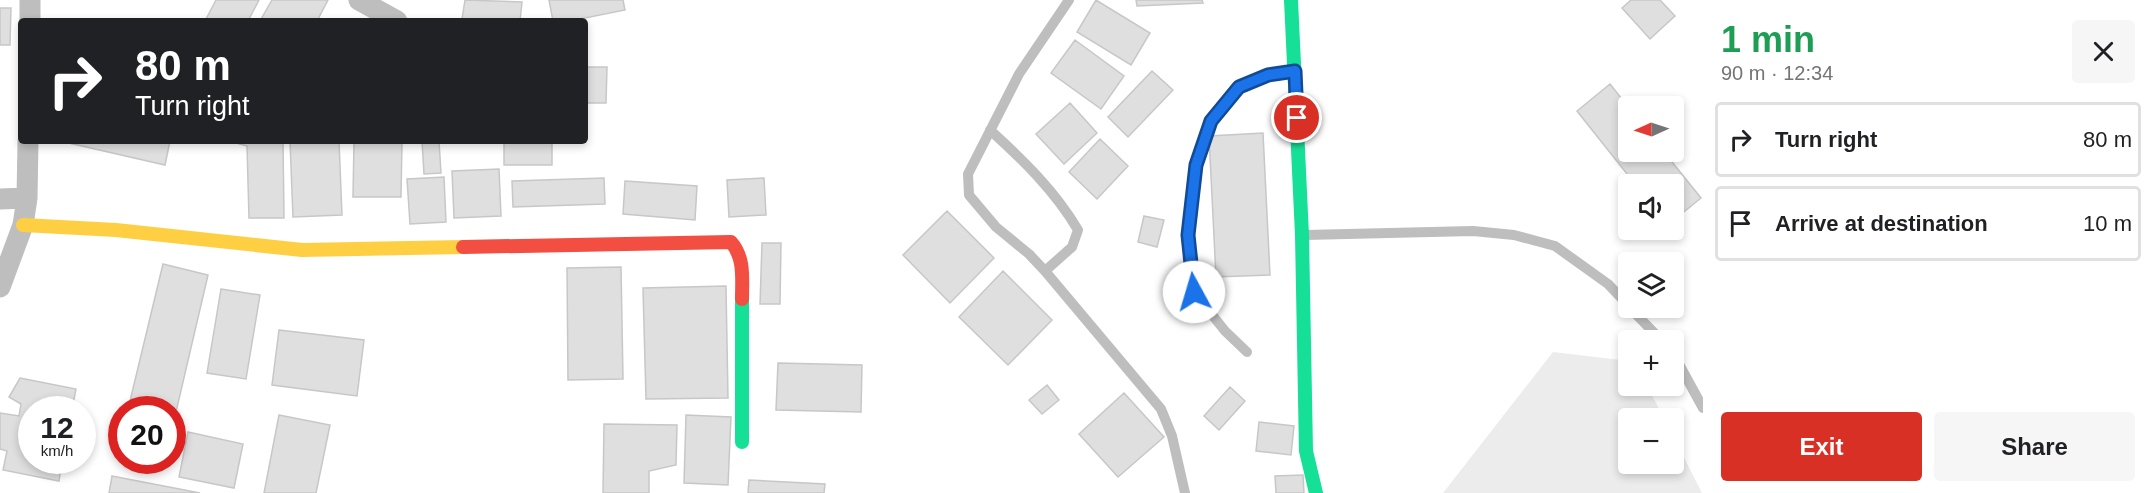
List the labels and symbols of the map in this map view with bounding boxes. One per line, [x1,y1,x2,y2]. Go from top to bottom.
pin [1271,92,1322,143]
north arrow [1618,96,1684,162]
position arrow [1162,260,1226,324]
speed limit sign: 20 [108,396,186,474]

